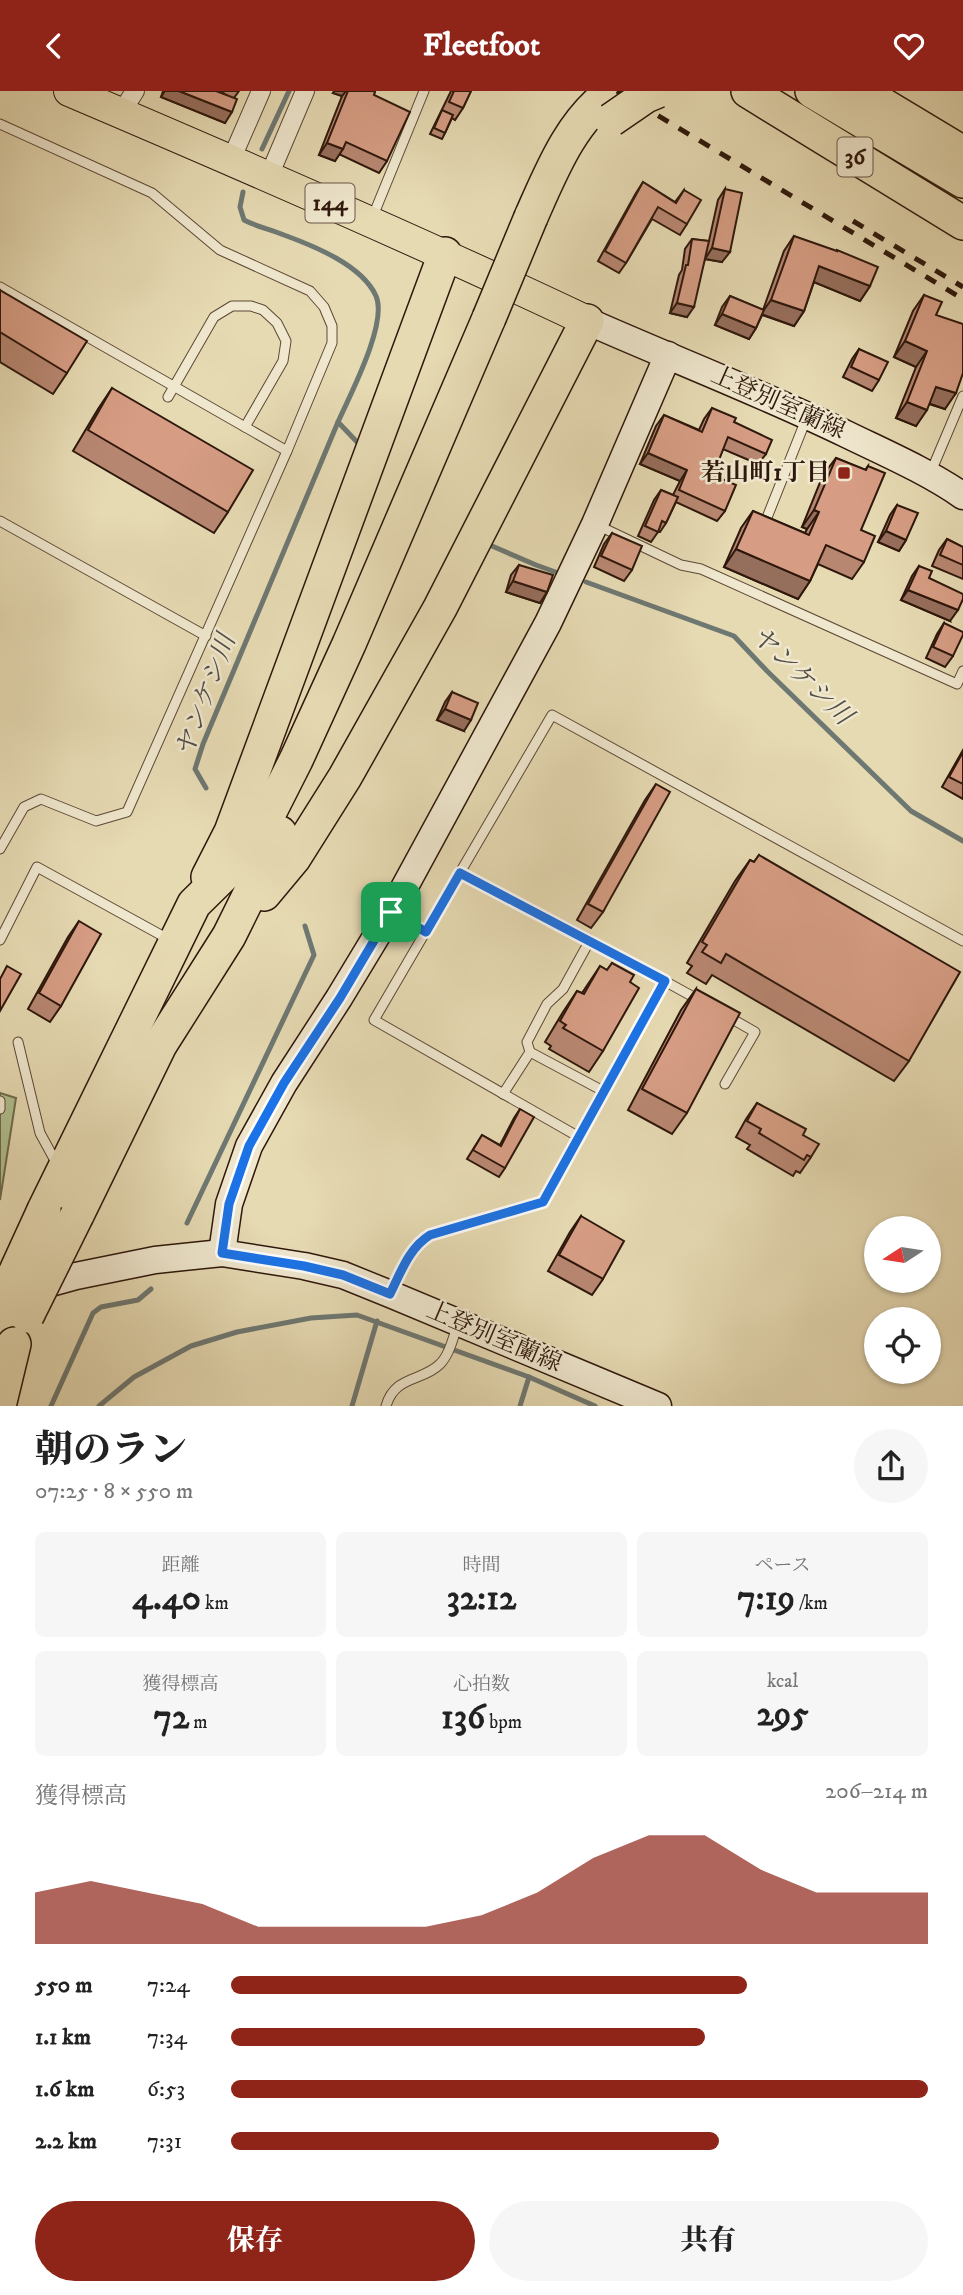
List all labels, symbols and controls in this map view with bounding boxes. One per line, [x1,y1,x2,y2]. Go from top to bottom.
text: Fleetfoot [423,26,540,66]
icon: back [35,27,73,65]
icon: heart [890,27,928,65]
road number: 36 [838,137,872,177]
road number: 144 [306,183,354,223]
street label: 上登別室蘭線 [706,360,850,446]
place label: 若山町1丁目 [701,458,830,488]
marker: 若山町1丁目 [836,465,852,481]
water label: ヤンケシ川 [743,619,861,735]
water label: ヤンケシ川 [168,627,245,762]
pin [361,882,421,942]
icon: arrive [372,893,410,931]
north arrow [864,1216,942,1293]
map controls [864,1216,941,1384]
street label: 上登別室蘭線 [422,1295,566,1379]
button: locate [864,1307,941,1384]
text: 朝のラン [35,1427,187,1475]
button: share [854,1429,928,1503]
text: 07:25 · 8 × 550 m [35,1477,193,1506]
text: 距離 [161,1554,200,1577]
text: 時間 [462,1554,501,1577]
text: ペース [754,1554,811,1577]
text: 4.40 [132,1577,201,1621]
text: 32:12 [447,1577,516,1621]
text: 7:19 [737,1577,795,1621]
text: km [201,1592,229,1615]
text: /km [795,1592,828,1615]
text: kcal [767,1670,798,1693]
text: 獲得標高 [142,1673,219,1696]
text: 心拍数 [453,1673,510,1696]
text: 295 [756,1693,809,1737]
text: 72 [154,1696,189,1740]
text: 136 [441,1696,485,1740]
text: m [189,1711,208,1734]
text: bpm [485,1711,522,1734]
text: 206–214 m [825,1777,928,1806]
text: 獲得標高 [35,1782,127,1811]
text: 550 m [35,1971,92,2000]
text: 7:24 [147,1971,190,2000]
text: 1.1 km [35,2023,91,2052]
text: 7:34 [147,2023,187,2052]
text: 1.6 km [35,2075,94,2104]
text: 6:53 [147,2075,185,2104]
text: 2.2 km [35,2127,97,2156]
text: 7:31 [147,2127,182,2156]
button: 保存 [35,2201,475,2281]
button: 共有 [489,2201,928,2281]

